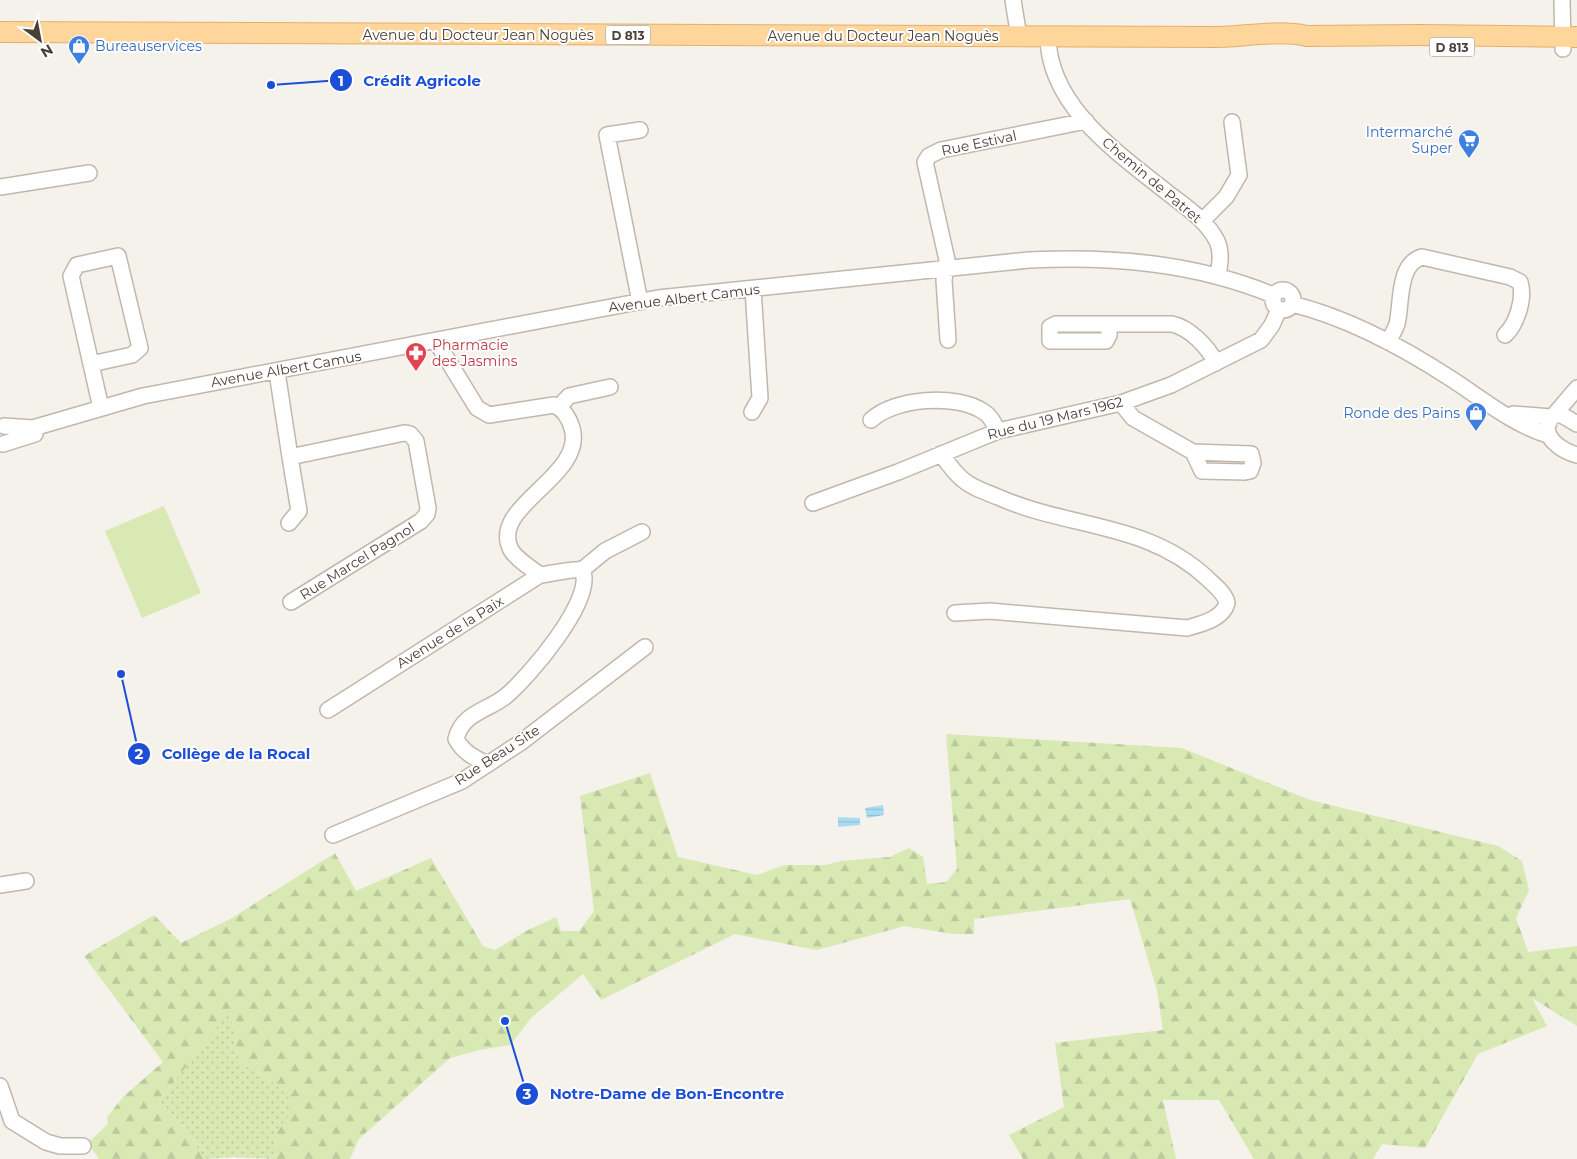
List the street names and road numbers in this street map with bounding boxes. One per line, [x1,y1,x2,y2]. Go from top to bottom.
street label: Avenue du Docteur Jean Noguès [362,26,594,44]
road number: D 813 [606,26,650,44]
street label: Avenue du Docteur Jean Noguès [767,27,999,45]
road number: D 813 [1430,38,1474,56]
street label: Rue Estival [940,126,1018,160]
street label: Chemin de Patret [1098,133,1206,227]
street label: Avenue Albert Camus [607,280,761,316]
street label: Avenue Albert Camus [209,347,363,391]
street label: Rue du 19 Mars 1962 [985,392,1125,444]
street label: Rue Marcel Pagnol [296,518,418,604]
street label: Avenue de la Paix [393,591,507,672]
street label: Rue Beau Site [451,721,543,789]

